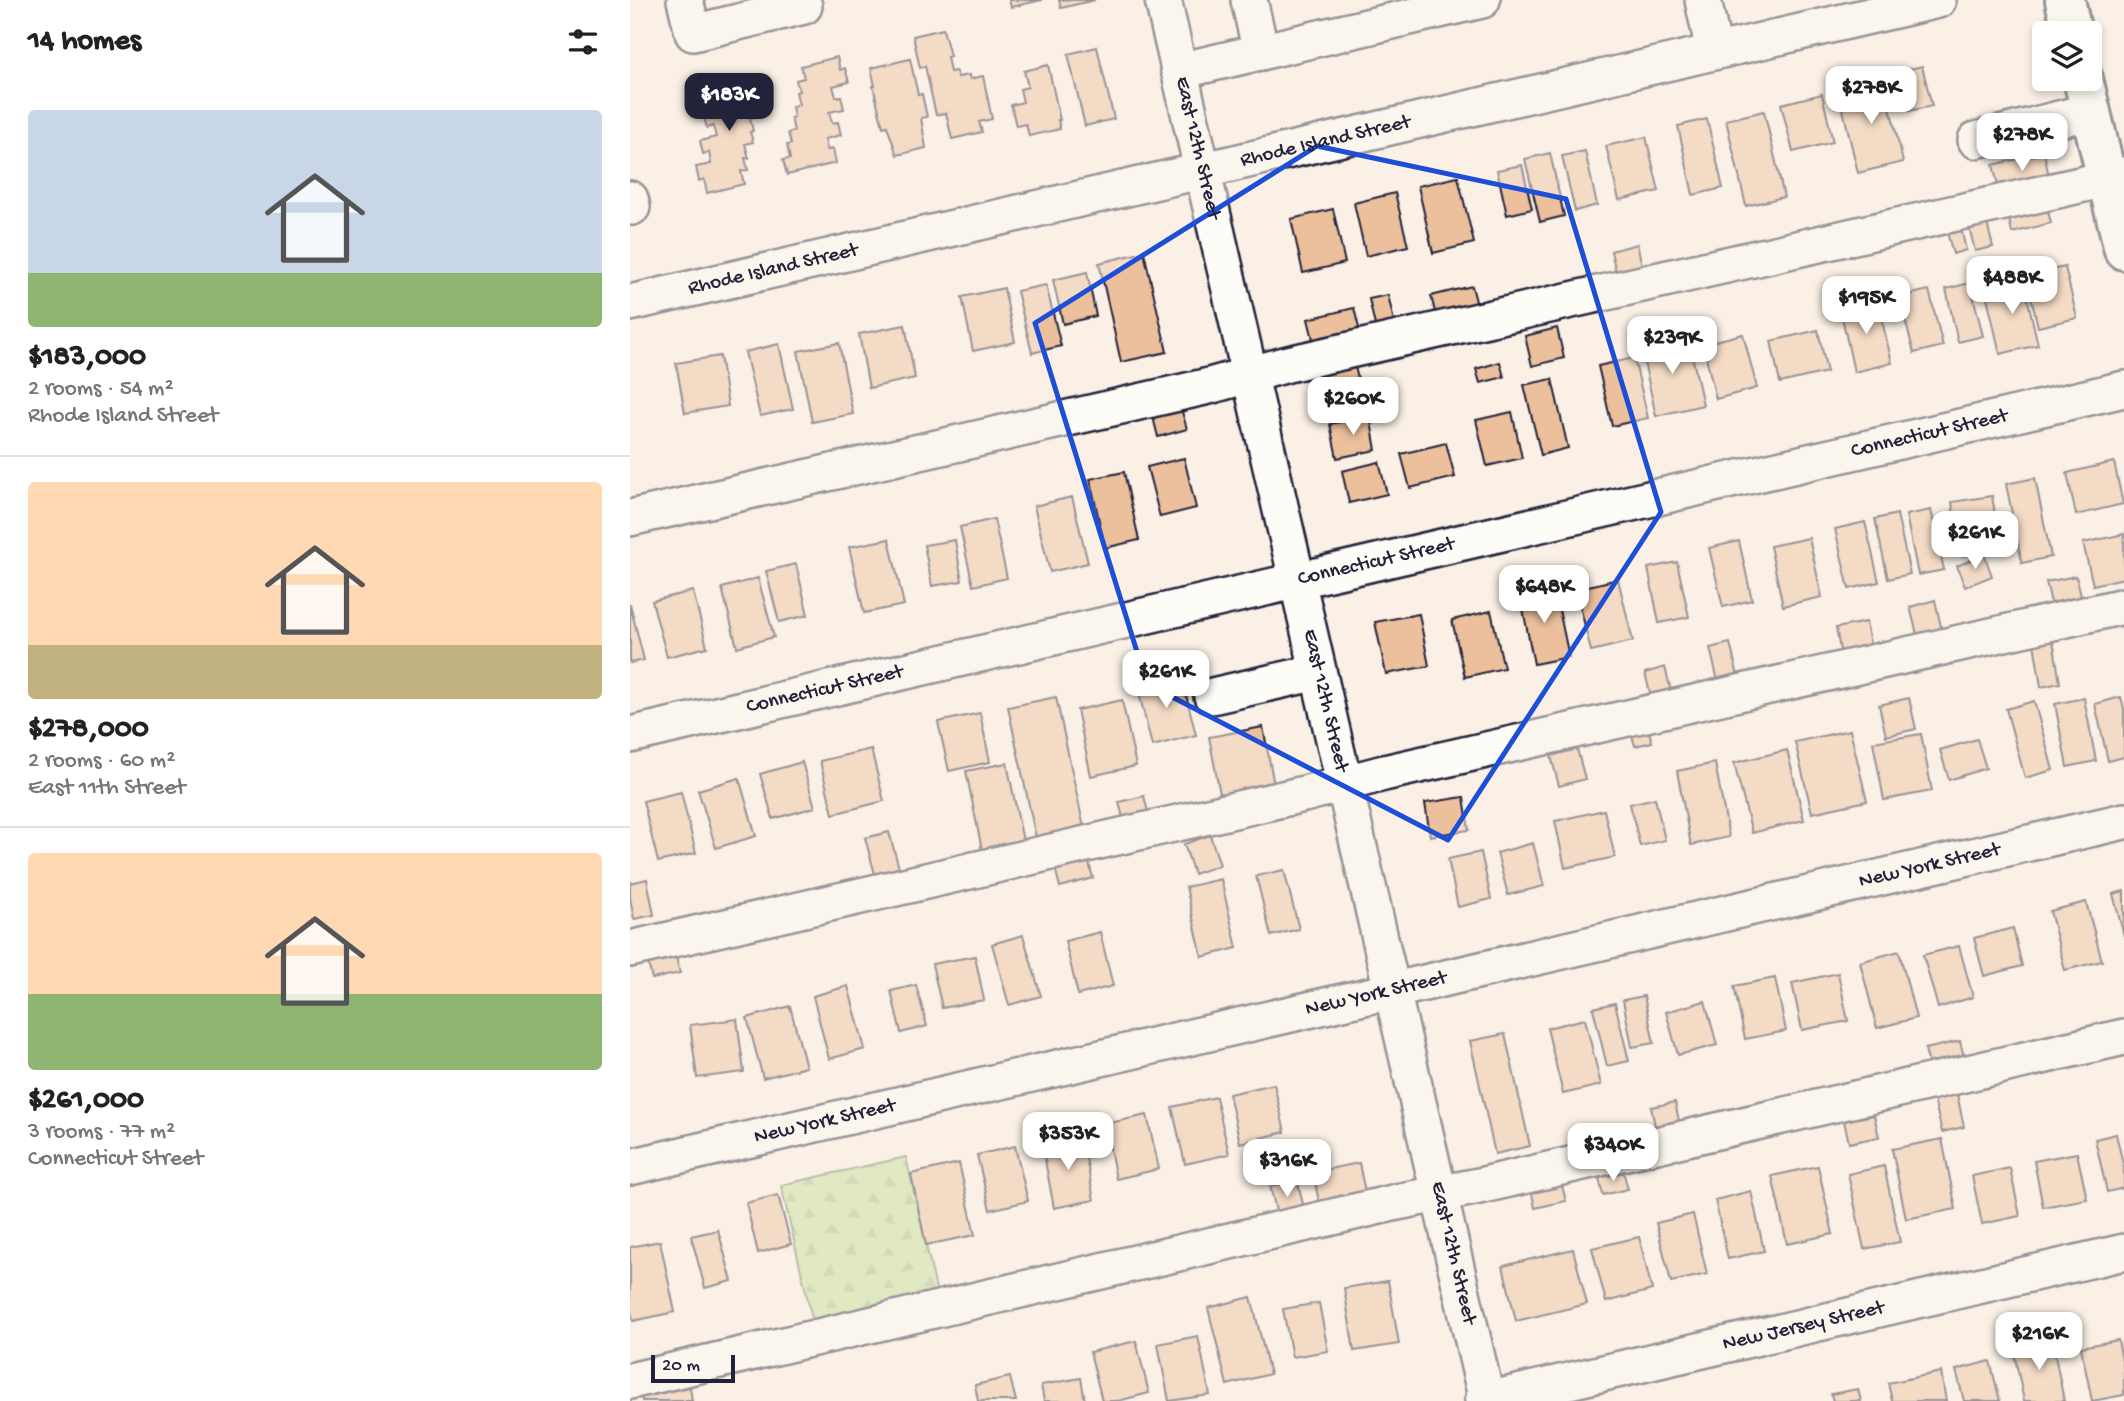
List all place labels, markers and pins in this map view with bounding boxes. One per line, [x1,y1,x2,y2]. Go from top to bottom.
pin: $278K [1822,66,1920,126]
pin: $183K [680,74,778,133]
pin: $278K [1973,114,2071,173]
pin: $488K [1963,256,2061,316]
pin: $195K [1817,276,1915,336]
pin: $239K [1623,316,1721,376]
pin: $260K [1304,378,1402,437]
pin: $261K [1926,512,2024,571]
pin: $648K [1495,566,1593,625]
pin: $261K [1117,650,1215,710]
pin: $353K [1019,1112,1117,1172]
pin: $340K [1564,1124,1662,1183]
pin: $316K [1238,1140,1336,1199]
pin: $216K [1990,1312,2088,1372]

